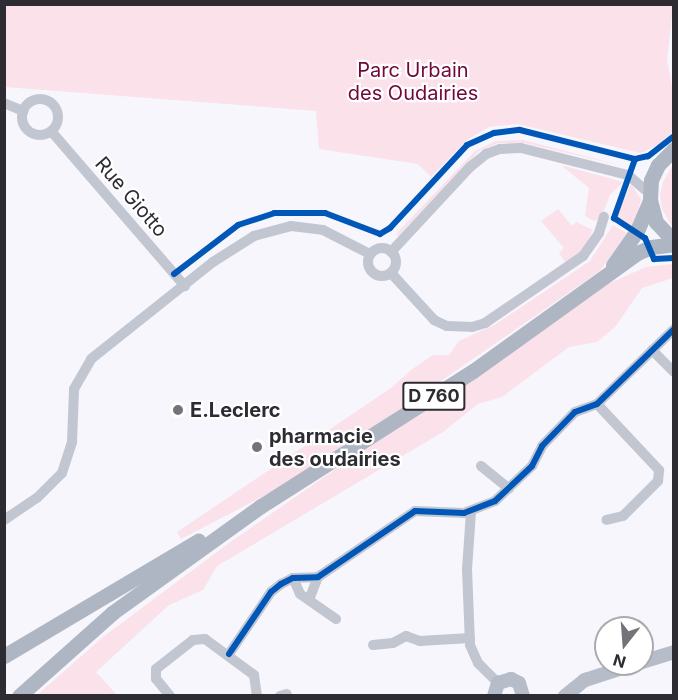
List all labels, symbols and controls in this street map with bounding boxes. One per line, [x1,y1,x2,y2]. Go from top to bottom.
park label: Parc Urbain des Oudairies [348,59,478,106]
street label: Rue Giotto [90,152,172,242]
road number: D 760 [401,381,467,411]
place label: E.Leclerc [190,398,281,422]
marker: E.Leclerc [171,403,185,417]
place label: pharmacie des oudairies [269,424,401,471]
marker: pharmacie des oudairies [250,440,264,454]
north arrow [594,616,654,676]
text: N [611,650,628,673]

